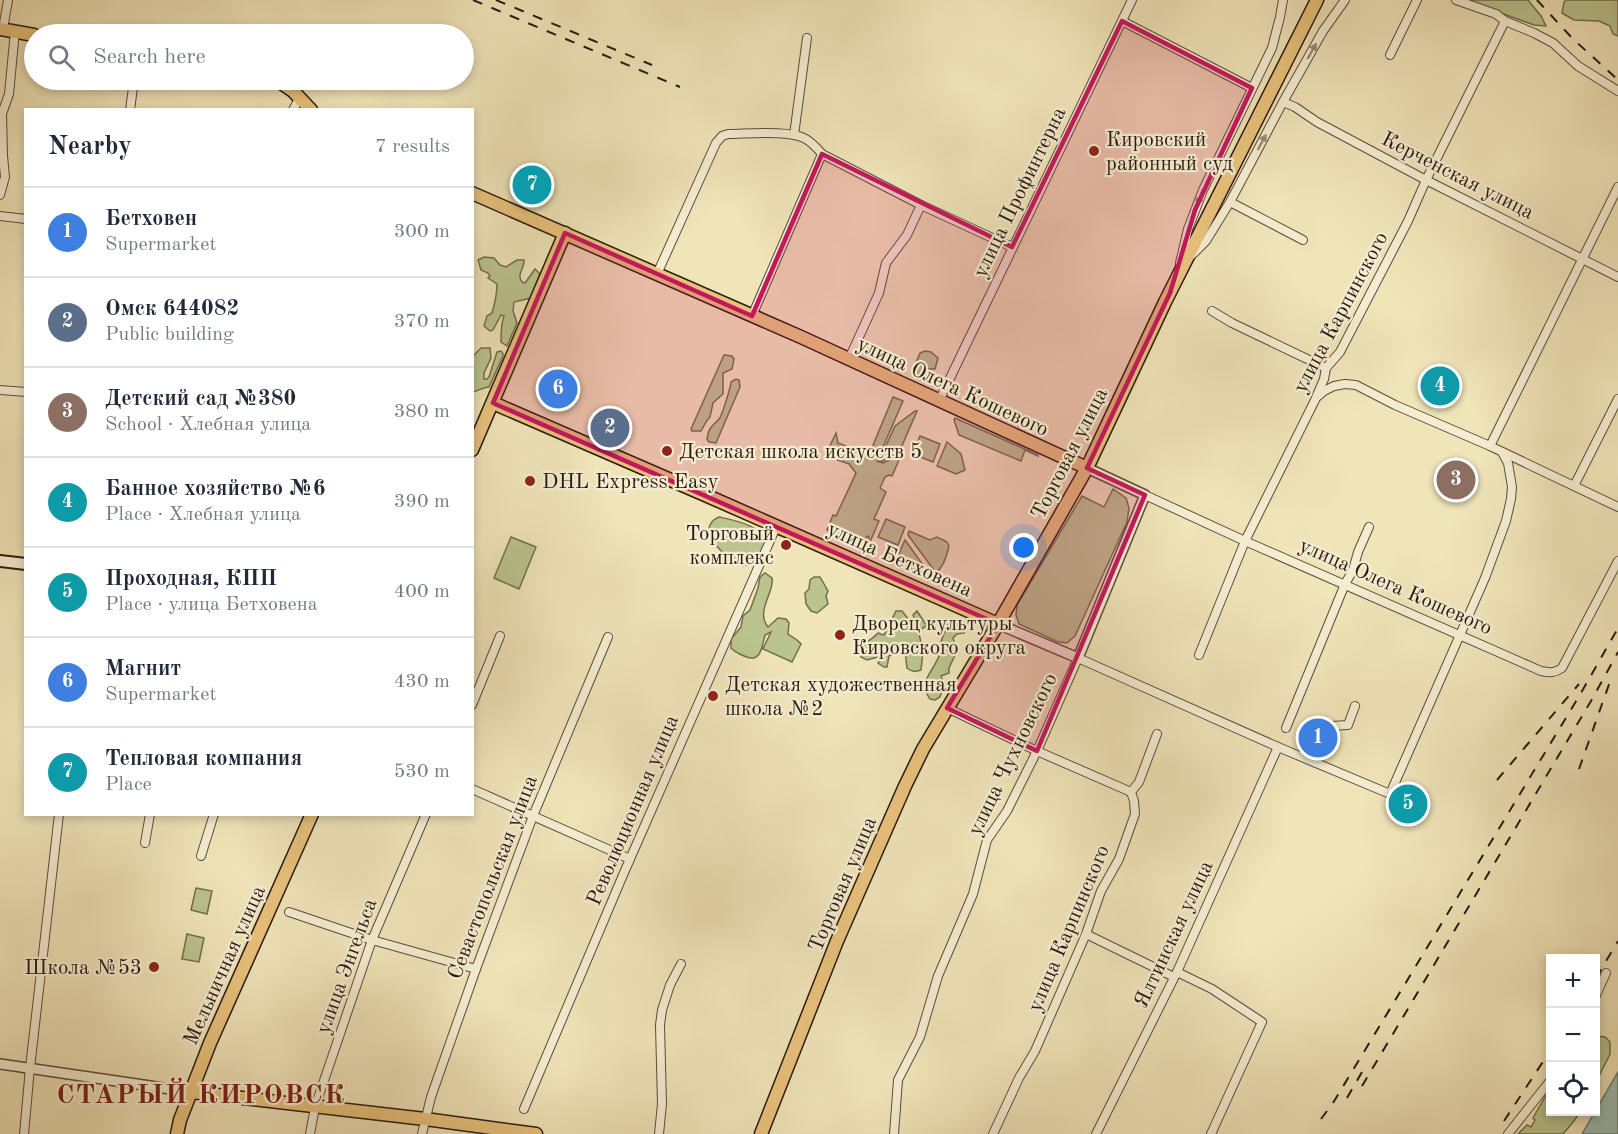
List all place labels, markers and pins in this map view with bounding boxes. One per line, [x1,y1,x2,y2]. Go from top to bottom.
place label: Кировский районный суд [1106,130,1233,175]
marker: Кировский районный суд [1087,144,1101,158]
pin: 7 [512,162,552,207]
pin: 4 [1420,364,1460,408]
pin: 6 [538,366,578,412]
pin: 2 [590,406,630,450]
place label: Детская школа искусств 5 [679,442,922,463]
marker: Детская школа искусств 5 [660,444,674,458]
pin: 3 [1436,458,1476,502]
place label: DHL Express Easy [542,472,719,493]
marker: DHL Express Easy [523,474,537,488]
place label: Торговый комплекс [685,524,774,569]
marker: Торговый комплекс [779,538,793,552]
place label: Дворец культуры Кировского округа [852,614,1026,659]
marker: Дворец культуры Кировского округа [833,628,847,642]
place label: Детская художественная школа №2 [725,675,957,720]
marker: Детская художественная школа №2 [706,689,720,703]
pin: 1 [1298,716,1338,760]
pin: 5 [1388,782,1428,826]
place label: Школа №53 [24,958,142,979]
marker: Школа №53 [147,960,161,974]

